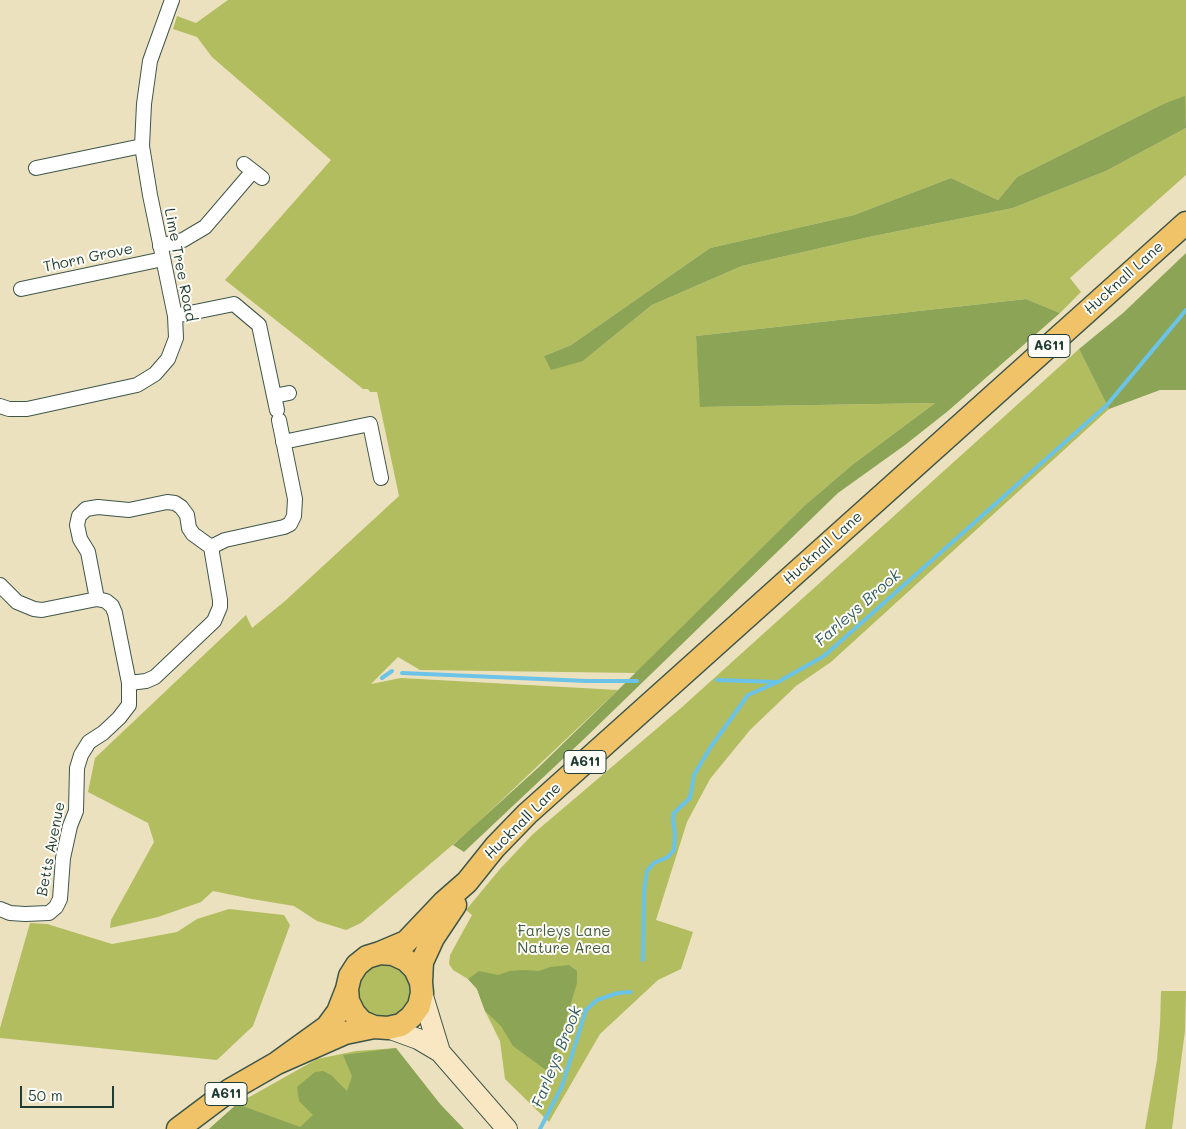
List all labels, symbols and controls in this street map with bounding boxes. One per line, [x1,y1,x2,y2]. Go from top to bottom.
street label: Lime Tree Road [160,207,200,323]
street label: Hucknall Lane [1081,238,1167,318]
street label: Thorn Grove [42,240,134,276]
road number: A611 [1028,334,1070,358]
street label: Hucknall Lane [780,508,866,588]
water label: Farleys Brook [811,565,905,651]
road number: A611 [564,750,606,774]
street label: Hucknall Lane [481,779,565,863]
street label: Betts Avenue [33,800,69,898]
park label: Farleys Lane Nature Area [517,922,611,957]
water label: Farleys Brook [528,1004,586,1110]
scale bar [22,1076,116,1108]
road number: A611 [205,1082,247,1106]
text: 50 m [28,1085,63,1105]

